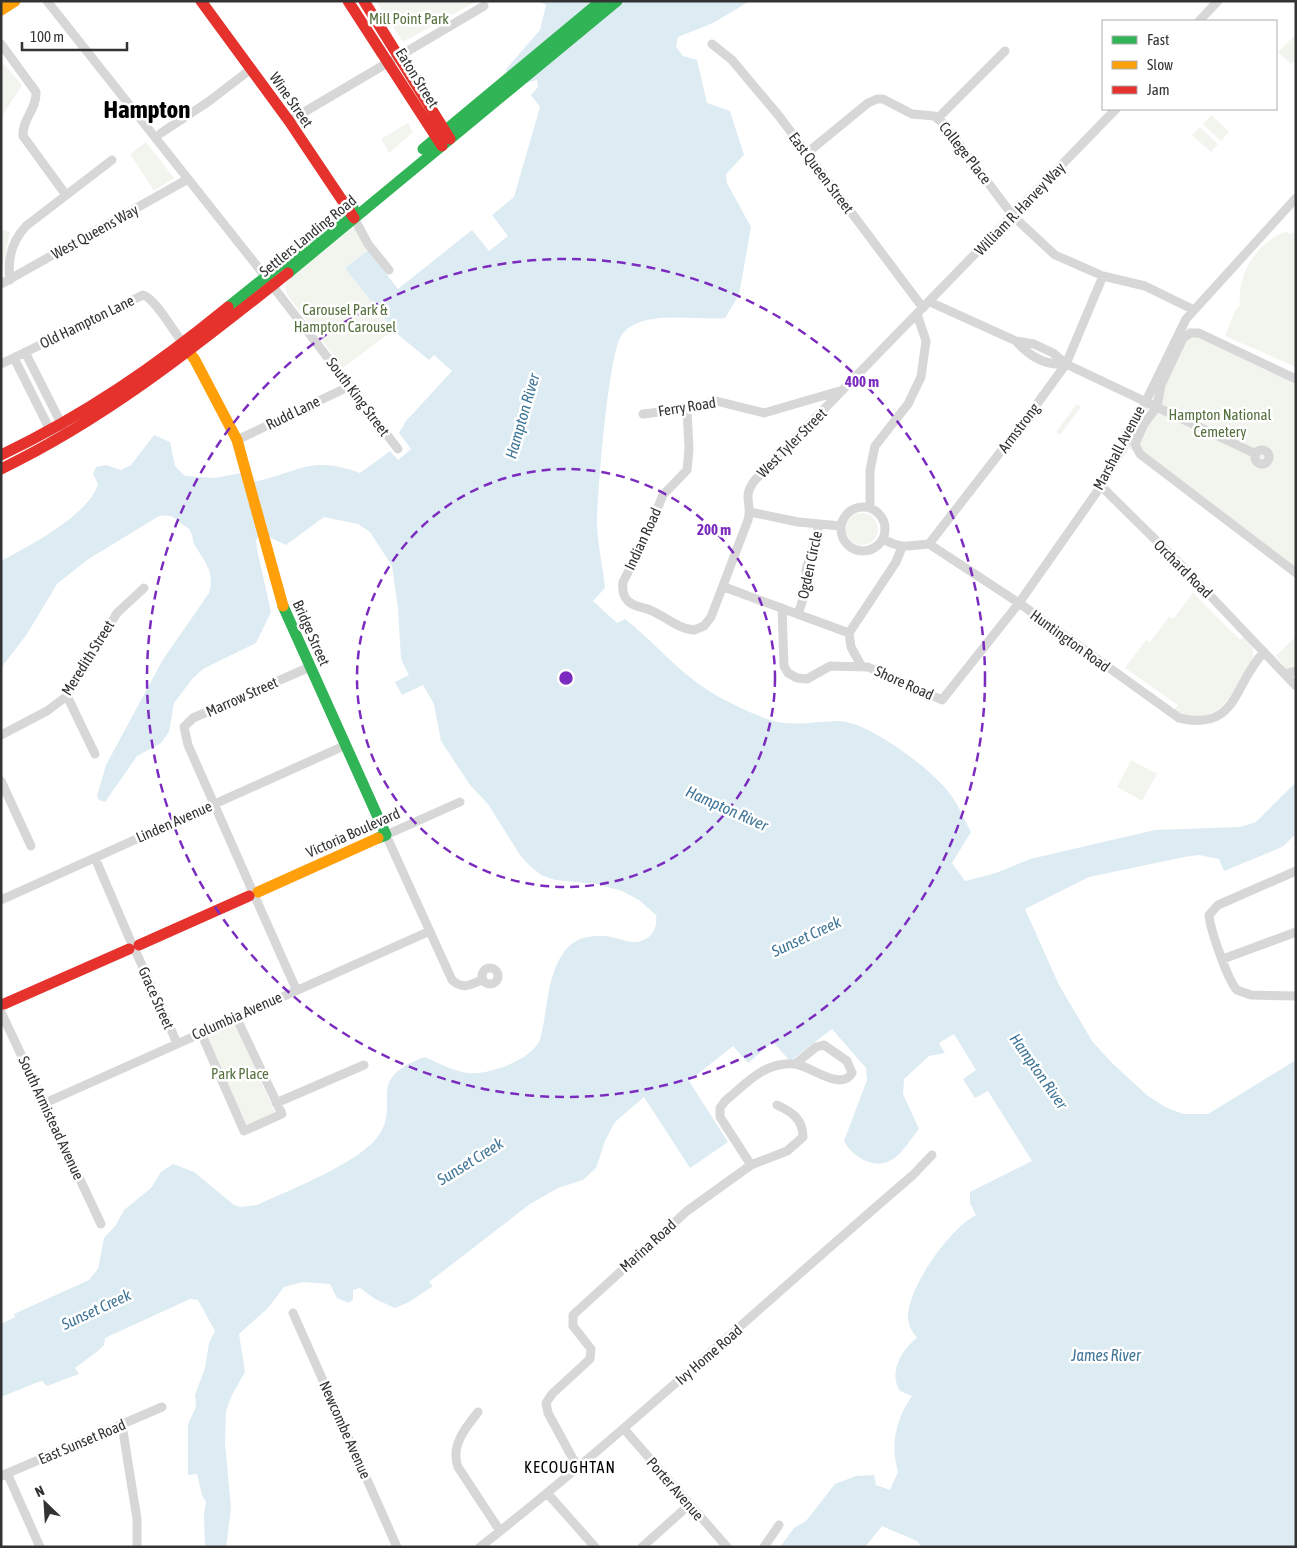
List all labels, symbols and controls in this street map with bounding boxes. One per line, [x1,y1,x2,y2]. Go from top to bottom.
park label: Mill Point Park [369,10,449,27]
scale bar [22,20,128,52]
legend [1102,20,1277,110]
text: 100 m [30,28,64,45]
text: Fast [1147,31,1169,48]
street label: Eaton Street [393,45,442,111]
text: Slow [1147,56,1173,73]
street label: Wine Street [266,69,317,131]
text: Jam [1147,81,1170,98]
district label: Hampton [104,95,190,123]
street label: College Place [936,118,995,187]
street label: East Queen Street [785,129,857,216]
street label: William R. Harvey Way [971,159,1068,259]
street label: Settlers Landing Road [256,191,359,280]
street label: West Queens Way [48,201,141,262]
street label: Old Hampton Lane [37,291,137,352]
park label: Carousel Park & Hampton Carousel [294,301,396,335]
street label: South King Street [323,354,393,439]
water label: Hampton River [501,370,544,461]
text: 400 m [844,373,879,390]
street label: Rudd Lane [263,392,323,433]
street label: Ferry Road [657,394,717,419]
street label: Armstrong [995,399,1043,456]
street label: Marshall Avenue [1089,403,1148,493]
street label: West Tyler Street [753,404,830,481]
park label: Hampton National Cemetery [1168,406,1272,440]
street label: Indian Road [621,505,664,573]
text: 200 m [697,521,731,538]
street label: Ogden Circle [794,529,825,600]
street label: Orchard Road [1151,536,1216,601]
street label: Bridge Street [289,597,333,668]
street label: Huntington Road [1027,606,1113,675]
street label: Meredith Street [58,617,117,698]
street label: Shore Road [872,662,936,703]
centre of rings [557,669,575,687]
street label: Marrow Street [203,673,280,720]
water label: Hampton River [683,782,772,836]
street label: Linden Avenue [133,797,215,846]
street label: Victoria Boulevard [303,804,402,861]
water label: Sunset Creek [767,912,844,960]
street label: Grace Street [135,964,178,1032]
street label: Columbia Avenue [189,988,285,1043]
water label: Hampton River [1006,1030,1072,1114]
street label: South Armistead Avenue [15,1053,88,1182]
park label: Park Place [211,1065,269,1082]
water label: Sunset Creek [433,1133,507,1189]
street label: Marina Road [616,1216,679,1275]
water label: Sunset Creek [57,1285,134,1333]
street label: Ivy Home Road [672,1321,745,1388]
water label: James River [1070,1346,1142,1364]
street label: Newcombe Avenue [316,1378,375,1481]
street label: East Sunset Road [36,1416,128,1468]
street label: Porter Avenue [644,1454,707,1524]
district label: KECOUGHTAN [524,1458,616,1476]
north arrow [20,1478,70,1528]
text: N [32,1482,47,1500]

